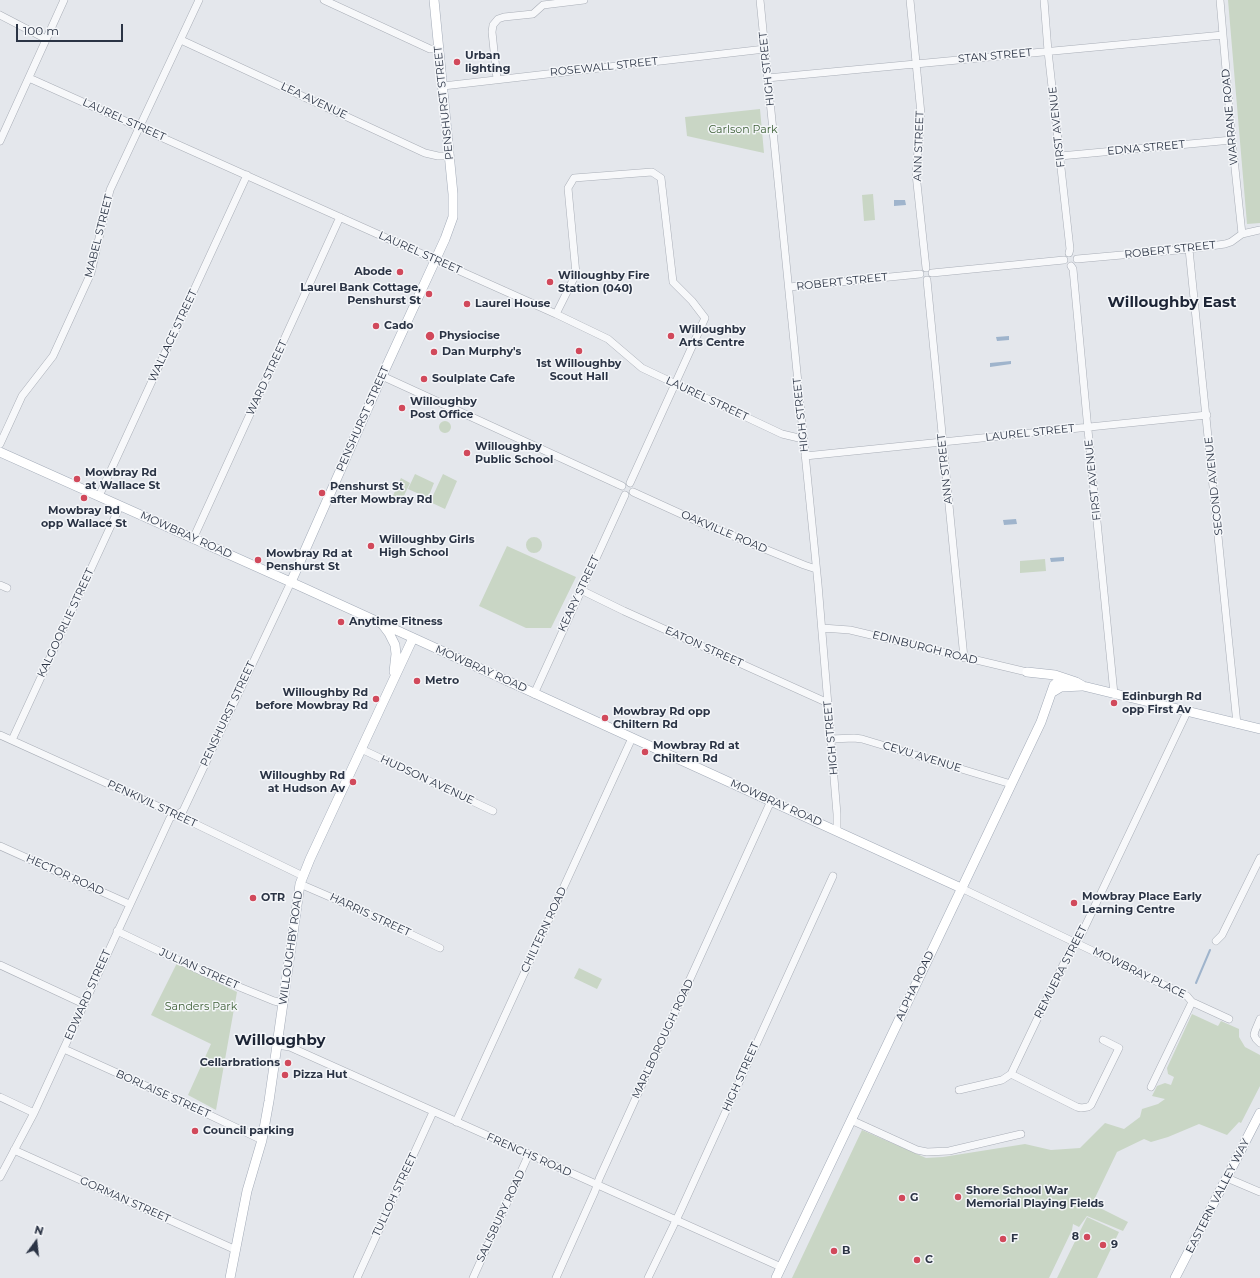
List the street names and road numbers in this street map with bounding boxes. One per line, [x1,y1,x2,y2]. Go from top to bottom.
street label: HIGH STREET [757,31,777,107]
street label: PENSHURST STREET [431,45,457,161]
street label: STAN STREET [957,46,1033,66]
street label: ROSEWALL STREET [549,55,659,79]
street label: WARRANE ROAD [1219,68,1241,166]
street label: LEA AVENUE [279,80,349,122]
street label: FIRST AVENUE [1046,86,1068,168]
street label: LAUREL STREET [80,96,168,144]
street label: ANN STREET [911,110,927,182]
street label: EDNA STREET [1107,138,1185,158]
street label: MABEL STREET [82,193,116,279]
street label: LAUREL STREET [376,229,464,277]
street label: ROBERT STREET [1124,239,1216,261]
street label: ROBERT STREET [796,271,888,293]
street label: WALLACE STREET [146,288,200,384]
street label: WARD STREET [244,338,290,418]
street label: PENSHURST STREET [334,364,392,474]
street label: LAUREL STREET [664,374,750,424]
street label: HIGH STREET [791,377,811,453]
street label: LAUREL STREET [985,422,1075,444]
street label: ANN STREET [935,433,955,505]
street label: SECOND AVENUE [1202,436,1226,536]
street label: FIRST AVENUE [1082,439,1104,521]
street label: OAKVILLE ROAD [679,508,769,556]
street label: MOWBRAY ROAD [138,509,234,561]
street label: KEARY STREET [556,554,602,634]
street label: KALGOORLIE STREET [35,566,97,680]
street label: EATON STREET [663,624,745,670]
street label: EDINBURGH ROAD [871,629,979,667]
street label: MOWBRAY ROAD [433,643,529,695]
street label: PENSHURST STREET [198,659,258,769]
street label: HIGH STREET [821,700,841,776]
street label: CEVU AVENUE [881,739,963,775]
street label: HUDSON AVENUE [378,752,476,808]
street label: PENKIVIL STREET [105,777,199,831]
street label: MOWBRAY ROAD [728,777,824,829]
street label: HECTOR ROAD [24,852,106,898]
street label: CHILTERN ROAD [518,885,570,975]
street label: WILLOUGHBY ROAD [276,890,306,1006]
street label: HARRIS STREET [327,890,413,940]
street label: REMUERA STREET [1032,923,1090,1021]
street label: MOWBRAY PLACE [1090,945,1188,1001]
street label: JULIAN STREET [157,946,241,992]
street label: EDWARD STREET [62,948,114,1042]
street label: ALPHA ROAD [893,949,937,1023]
street label: MARLBOROUGH ROAD [629,977,697,1101]
street label: HIGH STREET [720,1040,762,1114]
street label: BORLAISE STREET [114,1067,212,1121]
street label: FRENCHS ROAD [484,1130,574,1180]
street label: EASTERN VALLEY WAY [1183,1137,1253,1255]
street label: TULLOH STREET [370,1151,420,1239]
street label: SALISBURY ROAD [474,1168,528,1264]
street label: GORMAN STREET [78,1174,172,1226]

